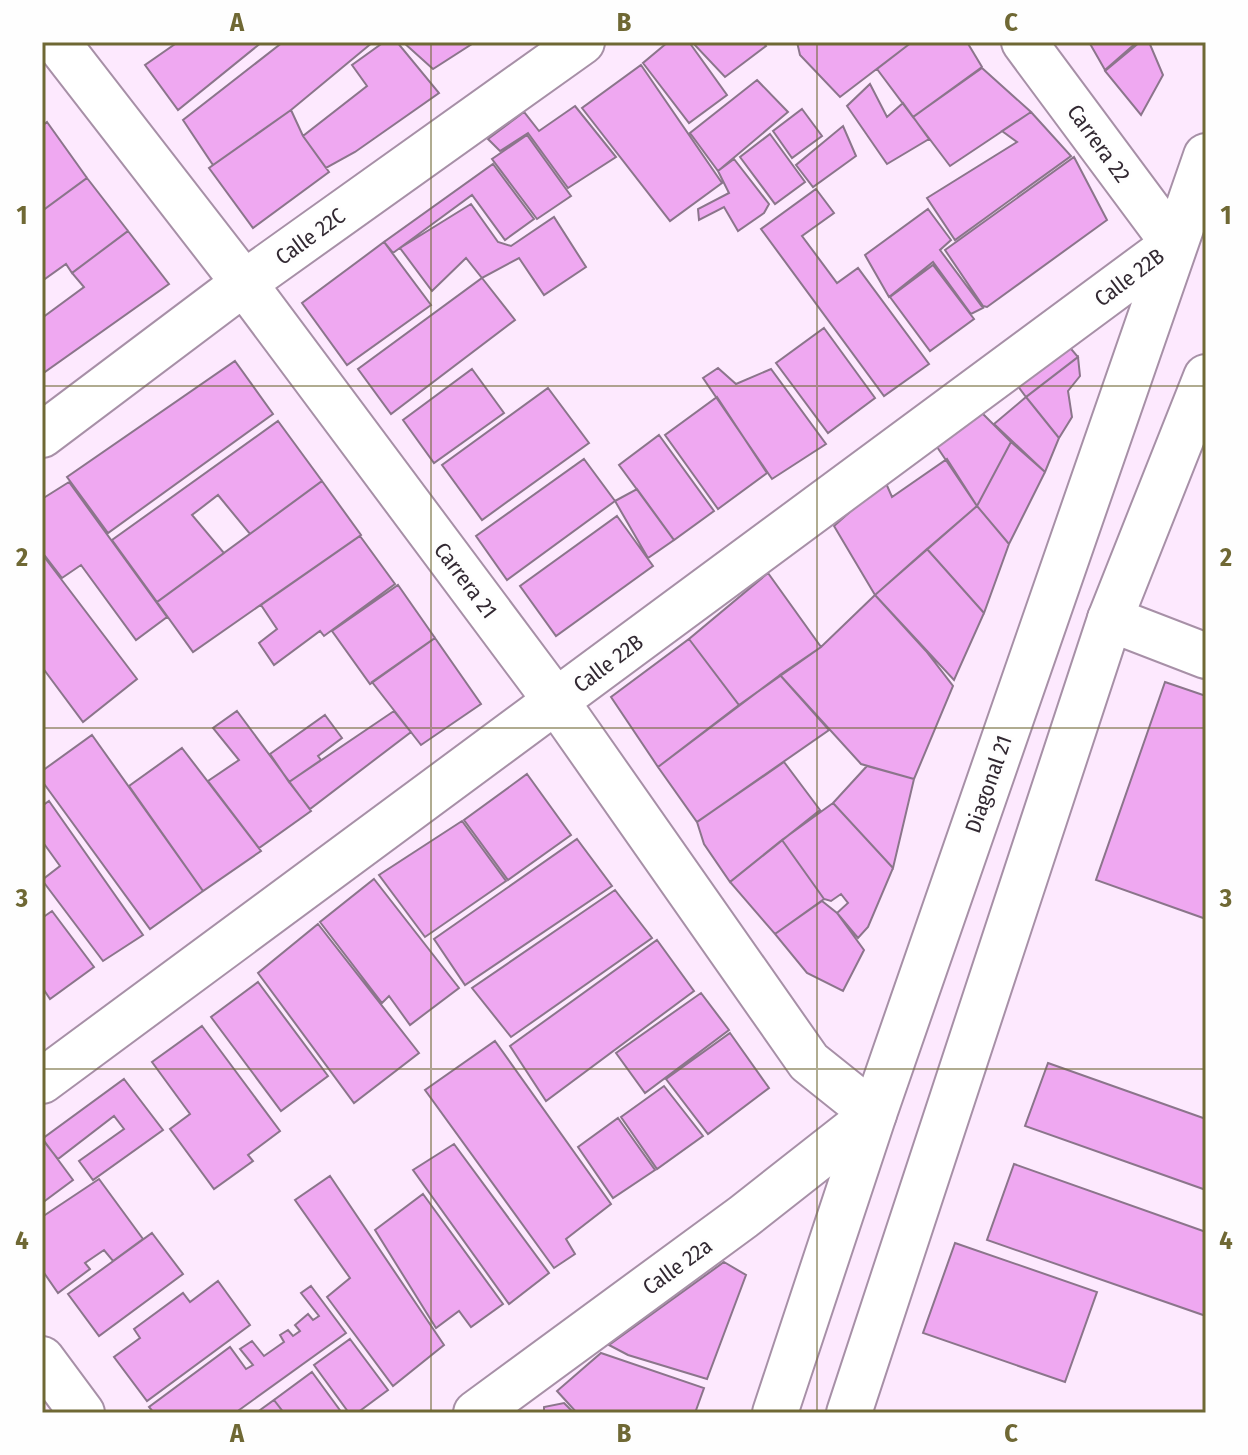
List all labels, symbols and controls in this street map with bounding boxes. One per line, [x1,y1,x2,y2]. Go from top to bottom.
text: A [229,7,245,38]
text: B [617,7,632,38]
text: C [1004,7,1018,38]
street label: Carrera 22 [1061,99,1136,188]
text: 1 [17,200,28,231]
text: 1 [1221,200,1232,231]
street label: Calle 22C [270,202,350,271]
street label: Calle 22B [1089,242,1170,312]
street label: Carrera 21 [428,537,503,624]
text: 2 [15,542,28,573]
text: 2 [1219,542,1232,573]
street label: Calle 22B [568,628,649,698]
street label: Diagonal 21 [959,732,1018,836]
text: 3 [15,883,28,914]
text: 3 [1219,883,1232,914]
text: 4 [15,1225,29,1256]
text: 4 [1219,1225,1233,1256]
street label: Calle 22a [637,1232,717,1301]
text: A [229,1418,245,1449]
text: B [617,1418,632,1449]
text: C [1004,1418,1018,1449]

